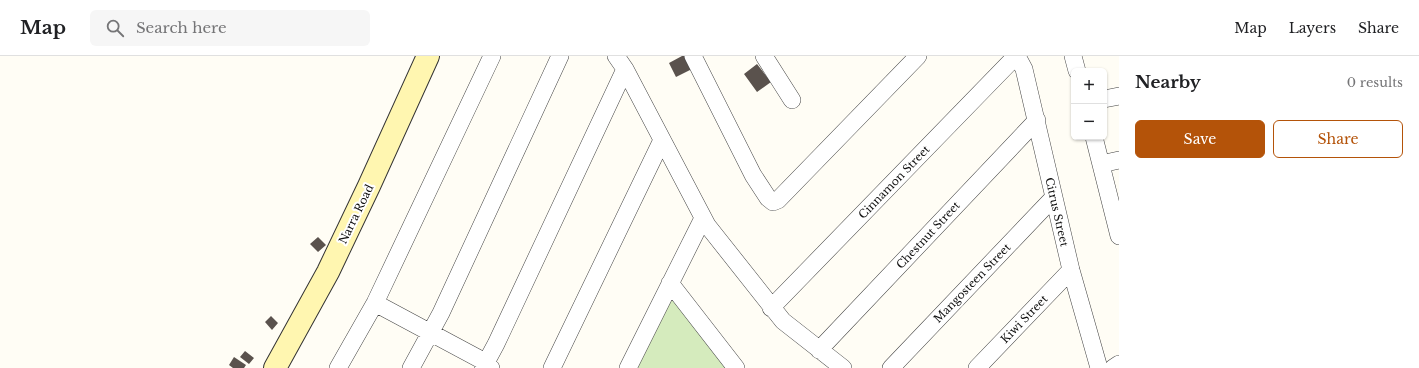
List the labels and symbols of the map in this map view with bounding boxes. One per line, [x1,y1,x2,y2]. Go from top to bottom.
street label: Cinnamon Street [855,142,933,222]
street label: Citrus Street [1042,176,1072,249]
street label: Narra Road [336,181,377,246]
street label: Chestnut Street [893,198,963,272]
street label: Mangosteen Street [931,240,1014,326]
street label: Kiwi Street [998,291,1051,346]

